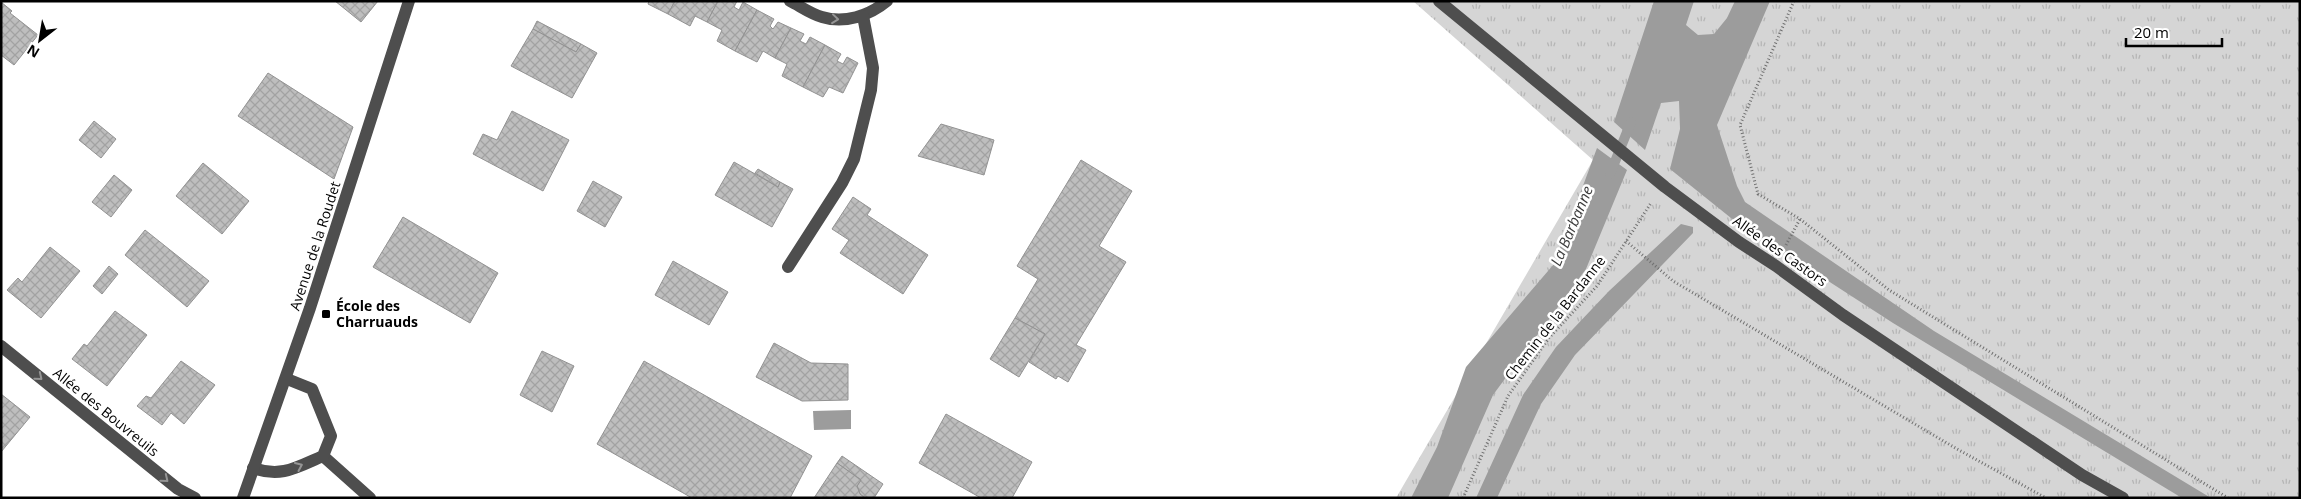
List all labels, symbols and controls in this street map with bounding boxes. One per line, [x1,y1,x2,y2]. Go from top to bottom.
one-way arrow [831,13,839,24]
north arrow [15,15,65,65]
scale bar [2126,15,2222,47]
text: 20 m [2134,22,2169,42]
text: N [23,40,43,63]
street label: Avenue de la Roudet [285,179,344,313]
water label: La Barbanne [1545,182,1597,269]
street label: Allée des Castors [1729,211,1832,290]
street label: Chemin de la Bardanne [1500,251,1609,384]
place label: École des Charruauds [336,296,418,331]
marker: École des Charruauds [320,308,332,320]
street label: Allée des Bouvreuils [49,363,163,460]
one-way arrow [33,371,42,379]
one-way arrow [294,462,303,473]
one-way arrow [160,474,169,483]

